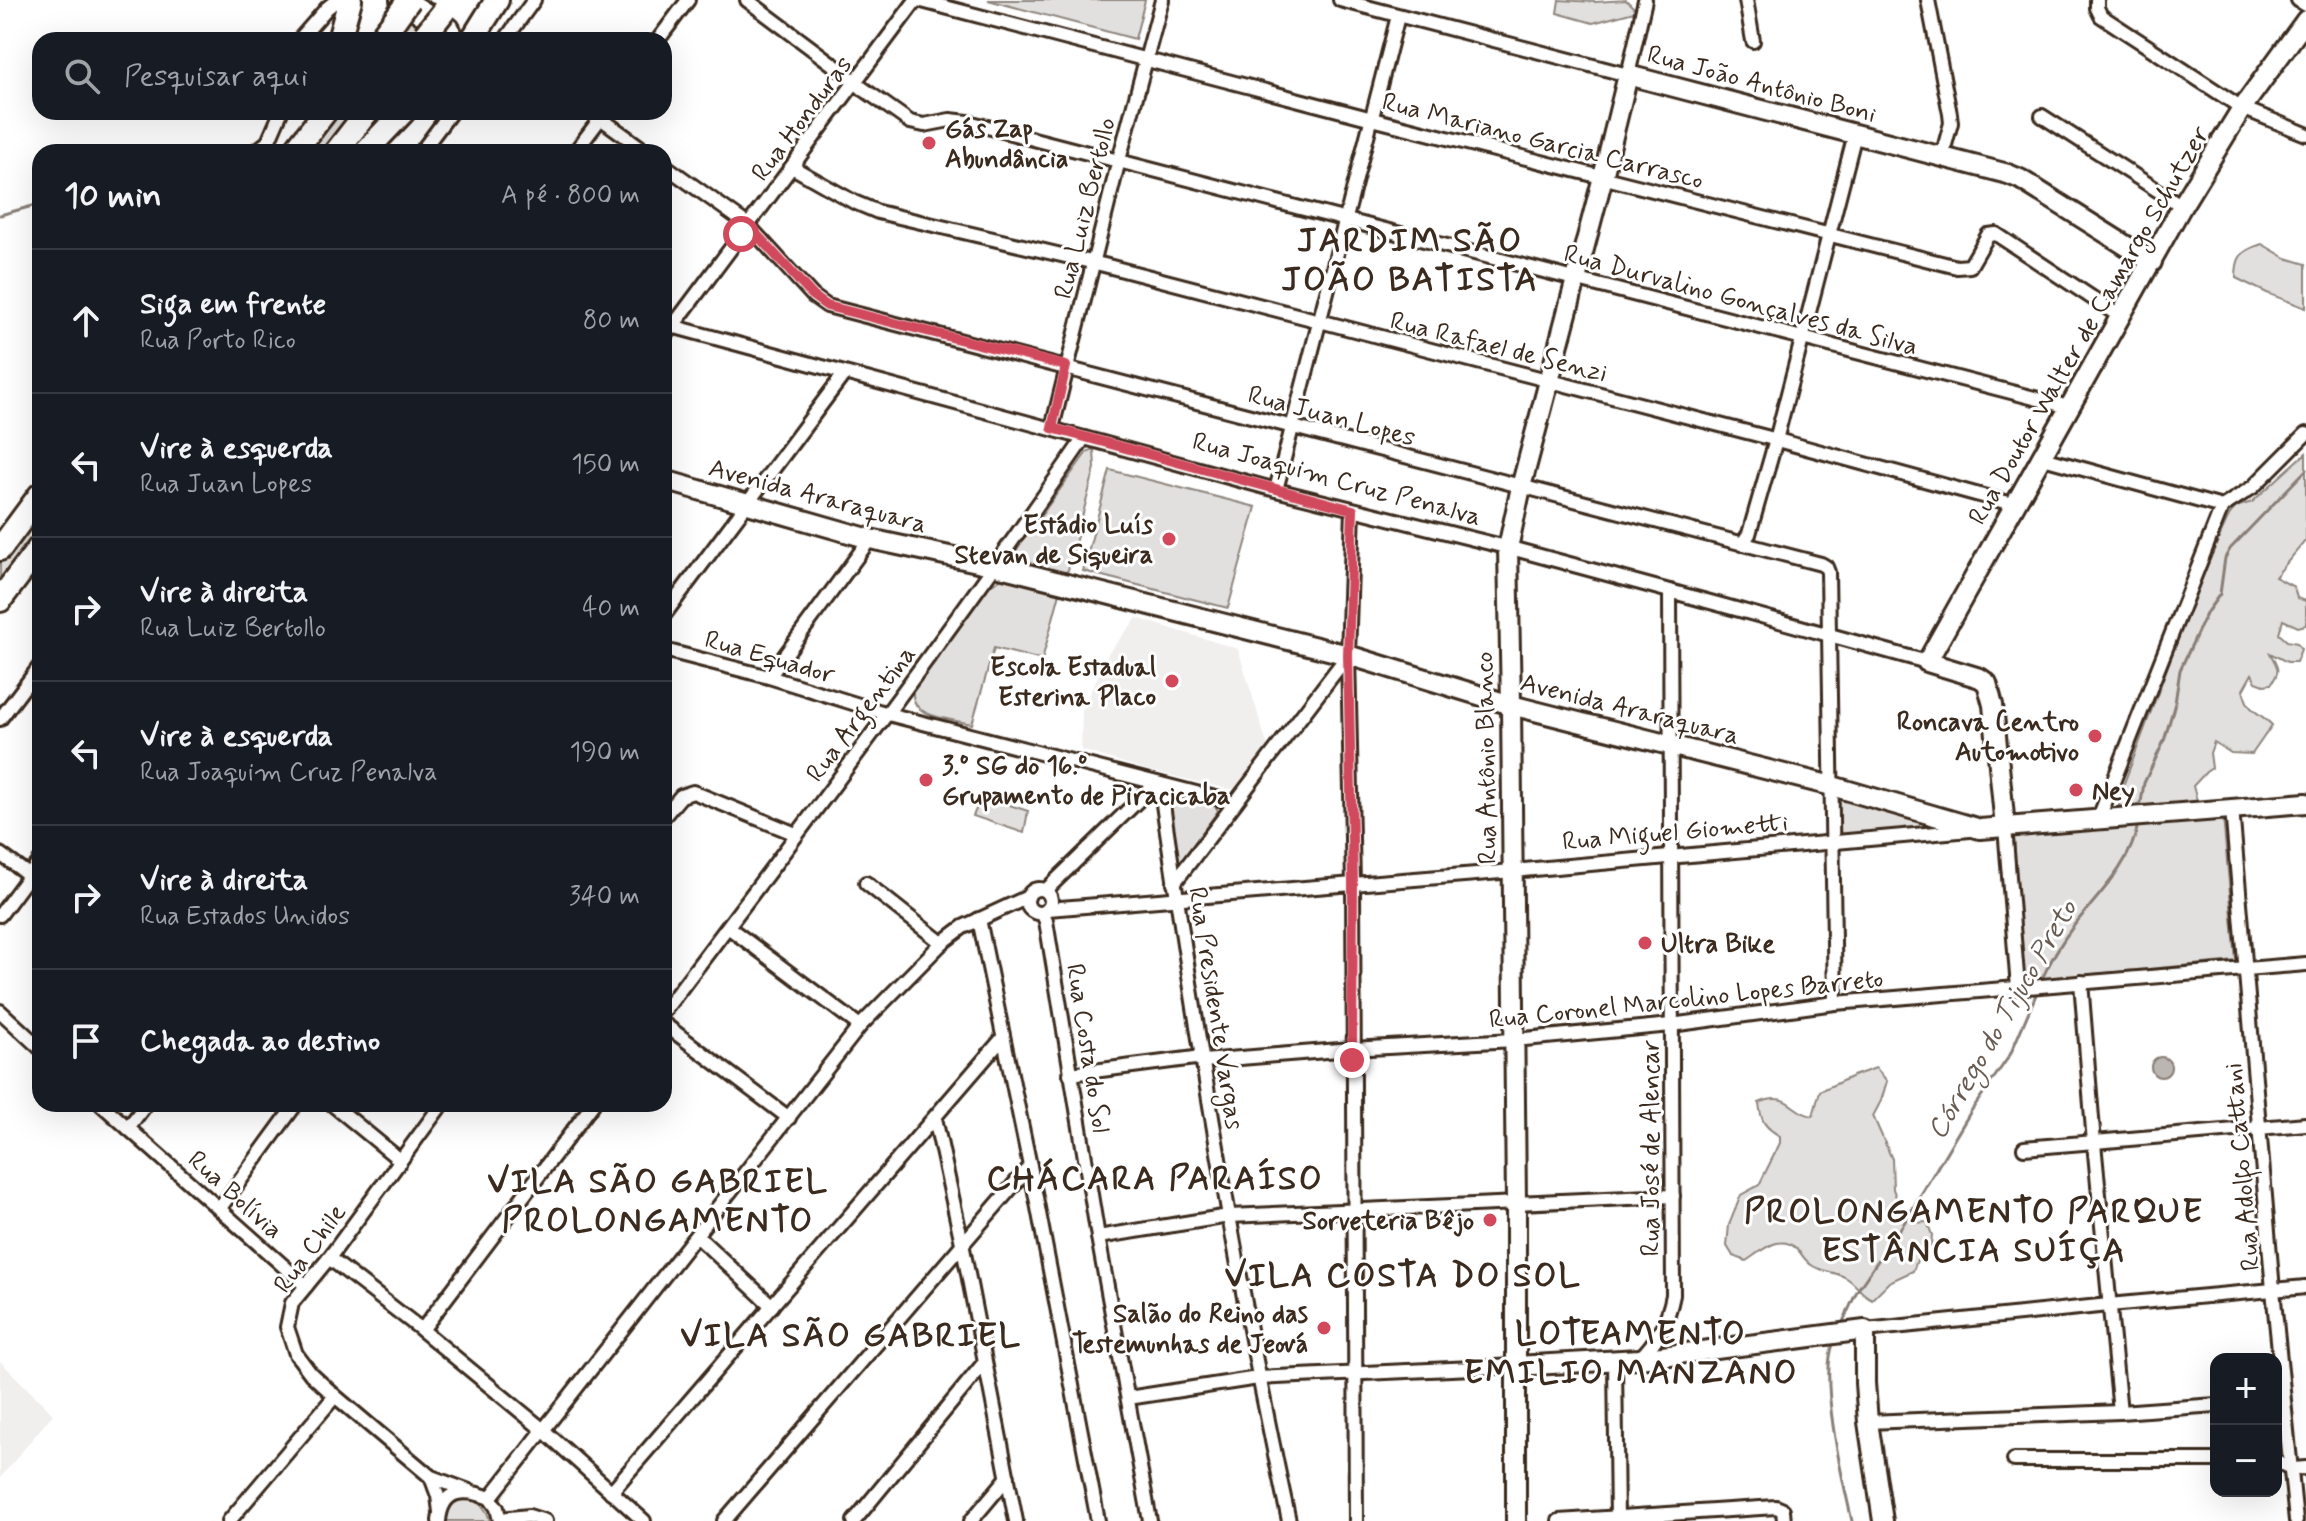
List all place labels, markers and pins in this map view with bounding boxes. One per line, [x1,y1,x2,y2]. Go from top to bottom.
place label: Gás Zap Abundância [945,113,1068,177]
marker: Gás Zap Abundância [920,134,938,152]
place label: Estádio Luís Stevan de Siqueira [954,509,1154,573]
marker: Estádio Luís Stevan de Siqueira [1160,530,1178,548]
place label: Escola Estadual Esterina Placo [990,651,1156,715]
marker: Escola Estadual Esterina Placo [1163,672,1181,690]
place label: Roncava Centro Automotivo [1897,706,2079,770]
marker: Roncava Centro Automotivo [2086,727,2104,745]
place label: 3.º SG do 16.º Grupamento de Piracicaba [942,750,1230,814]
marker: 3.º SG do 16.º Grupamento de Piracicaba [917,771,935,789]
place label: Ney [2092,775,2135,809]
marker: Ney [2067,781,2085,799]
place label: Ultra Bike [1661,928,1775,962]
marker: Ultra Bike [1636,934,1654,952]
place label: Sorveteria Bêjo [1303,1205,1474,1239]
marker: Sorveteria Bêjo [1481,1211,1499,1229]
place label: Salão do Reino das Testemunhas de Jeová [1072,1298,1308,1362]
marker: Salão do Reino das Testemunhas de Jeová [1315,1319,1333,1337]

